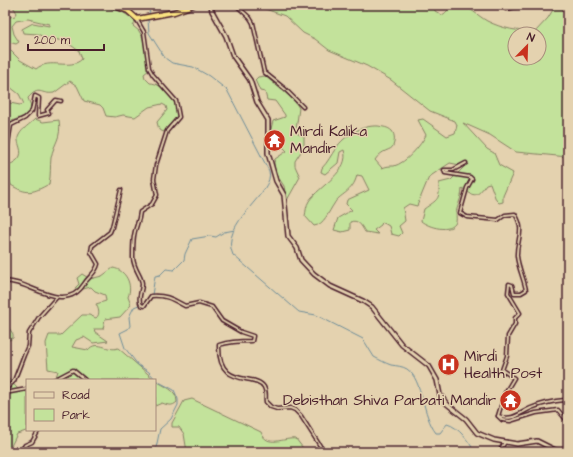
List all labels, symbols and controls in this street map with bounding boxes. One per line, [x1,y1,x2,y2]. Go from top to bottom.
scale bar [28,26,104,52]
north arrow [507,26,547,66]
text: N [525,29,537,46]
text: 200 m [34,32,71,49]
place label: Mirdi Kalika Mandir [290,121,367,159]
temple icon: Mirdi Kalika Mandir [261,127,287,153]
place label: Mirdi Health Post [464,346,542,384]
hospital icon: Mirdi Health Post [436,352,462,378]
legend [26,379,156,431]
text: Road [62,387,90,404]
temple icon: Debisthan Shiva Parbati Mandir [498,387,524,413]
place label: Debisthan Shiva Parbati Mandir [283,390,496,411]
text: Park [62,407,90,424]

